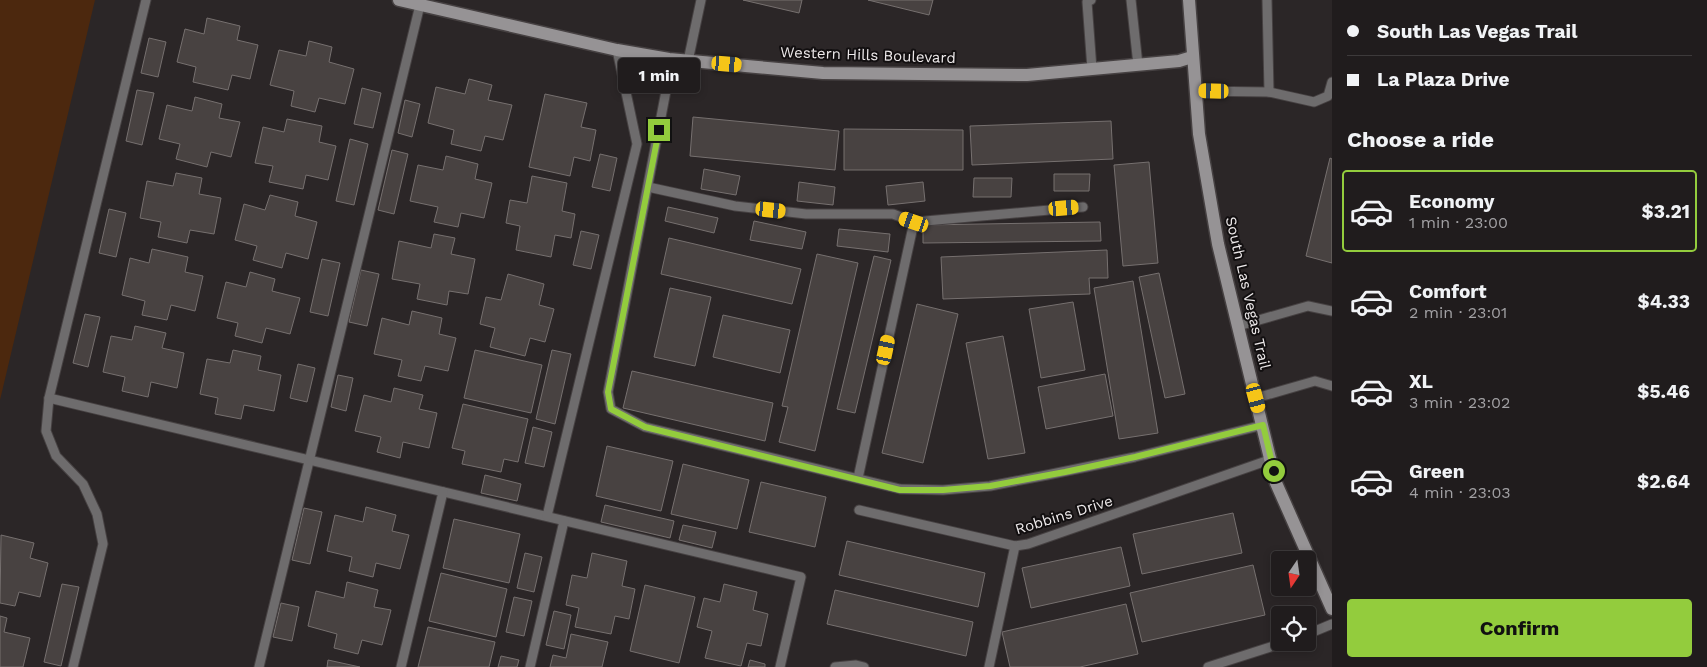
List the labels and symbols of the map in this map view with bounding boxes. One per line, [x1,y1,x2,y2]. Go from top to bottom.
street label: Western Hills Boulevard [780,43,956,67]
car [711,55,742,73]
callout: 1 min [618,58,700,92]
car [1198,83,1229,99]
route end [648,119,670,141]
car [1048,199,1079,217]
car [755,201,786,219]
car [897,210,930,234]
street label: South Las Vegas Trail [1222,215,1274,372]
car [875,334,896,366]
car [1244,382,1267,414]
route start [1263,460,1285,482]
street label: Robbins Drive [1013,492,1115,538]
north arrow [1271,551,1316,596]

